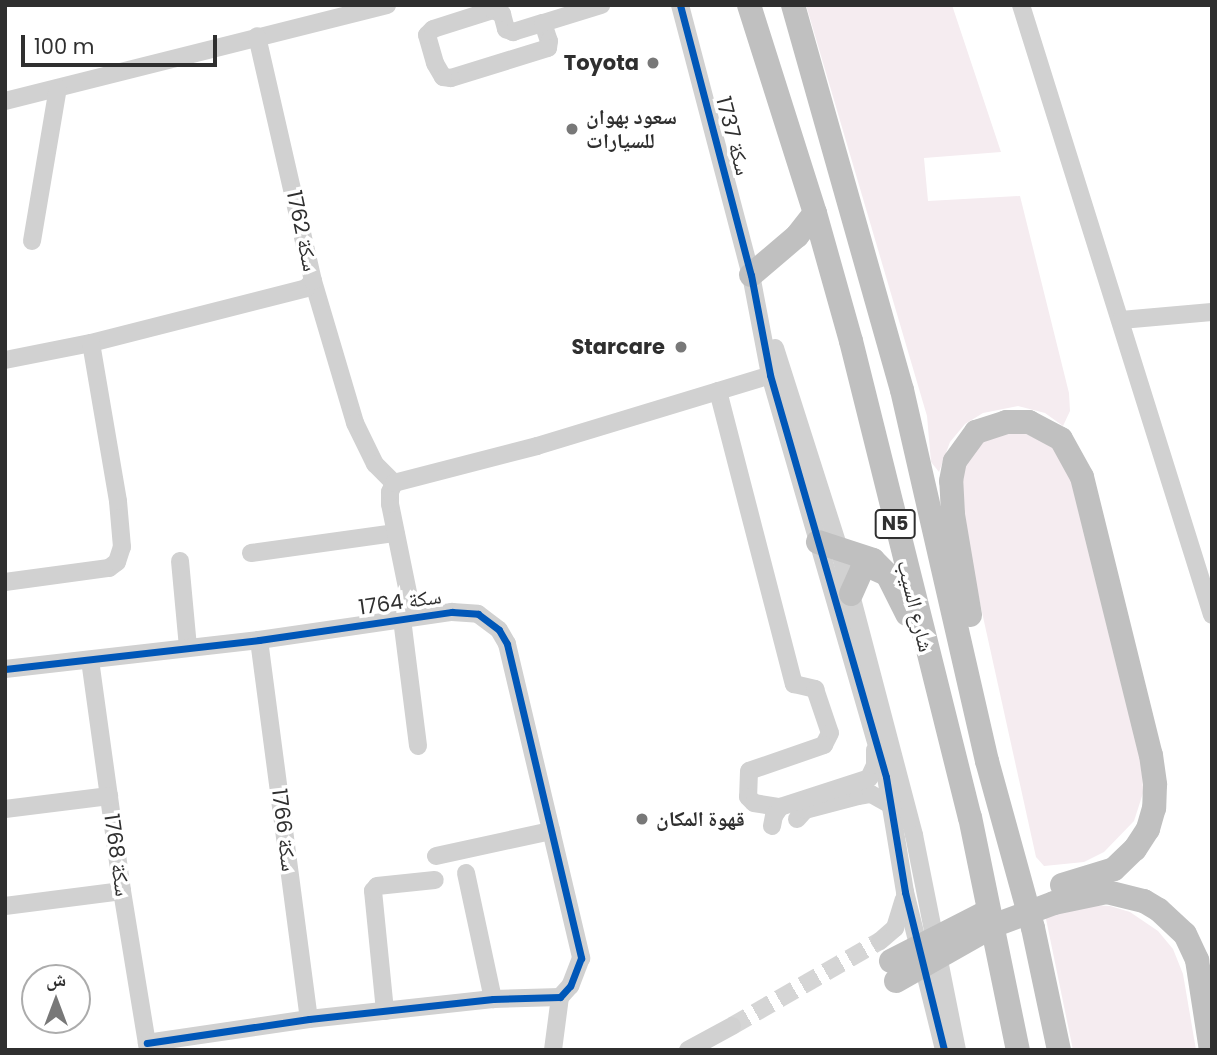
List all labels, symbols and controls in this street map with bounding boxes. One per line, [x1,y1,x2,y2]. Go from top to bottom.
scale bar [24,21,220,65]
text: 100 m [34,32,94,61]
place label: Toyota [564,50,639,76]
marker: Toyota [645,55,661,71]
street label: سكة 1737 [710,94,756,178]
place label: سعود بهوان للسيارات [586,104,677,154]
marker: سعود بهوان للسيارات [564,121,580,137]
street label: سكة 1762 [281,188,323,274]
place label: Starcare [571,334,665,360]
marker: Starcare [671,337,691,357]
road number: N5 [874,509,916,540]
street label: شارع السيب [891,558,939,654]
street label: سكة 1764 [357,584,443,620]
street label: سكة 1766 [266,787,302,873]
place label: قهوة المكان [656,806,745,832]
marker: قهوة المكان [634,811,650,827]
street label: سكة 1768 [99,812,135,898]
north arrow [21,964,91,1034]
text: ش [46,966,66,993]

